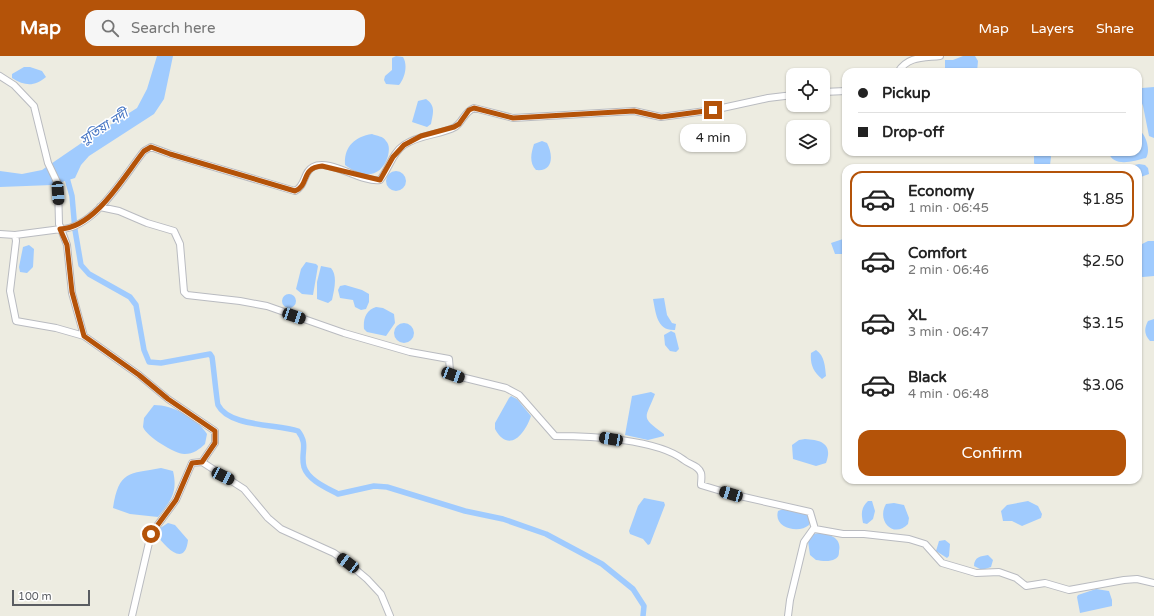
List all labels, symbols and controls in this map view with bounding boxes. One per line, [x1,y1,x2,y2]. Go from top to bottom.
search box [85,10,365,46]
text: Map [20,17,61,39]
icon: search [99,17,121,39]
text: Search here [131,19,215,37]
text: Map [979,20,1009,37]
text: Layers [1031,20,1074,37]
text: Share [1096,20,1134,37]
map controls [786,68,830,164]
button: locate [786,68,830,112]
text: Pickup [882,84,930,102]
route end [704,101,722,119]
water label: সুতিয়া নদী [77,104,133,148]
button: layers [786,120,830,164]
text: Drop-off [882,123,944,141]
callout: 4 min [680,124,746,152]
text: 4 min [696,130,730,146]
car [51,181,65,205]
icon: car [860,181,896,217]
text: Economy [908,182,974,200]
text: $1.85 [1083,190,1124,208]
text: 1 min · 06:45 [908,200,989,216]
icon: car [860,243,896,279]
text: Comfort [908,244,967,262]
text: $2.50 [1083,252,1124,270]
text: 2 min · 06:46 [908,262,989,278]
icon: car [860,305,896,341]
car [281,306,307,326]
text: XL [908,306,927,324]
text: $3.15 [1083,314,1124,332]
text: 3 min · 06:47 [908,324,989,340]
car [440,365,466,385]
icon: car [860,367,896,403]
text: Black [908,368,947,386]
text: $3.06 [1083,376,1124,394]
text: 4 min · 06:48 [908,386,989,402]
button: Confirm [858,430,1126,476]
car [598,431,624,447]
car [210,465,236,487]
car [718,485,744,503]
route start [142,525,160,543]
car [335,551,361,575]
scale bar [12,588,90,607]
text: 100 m [18,590,52,603]

